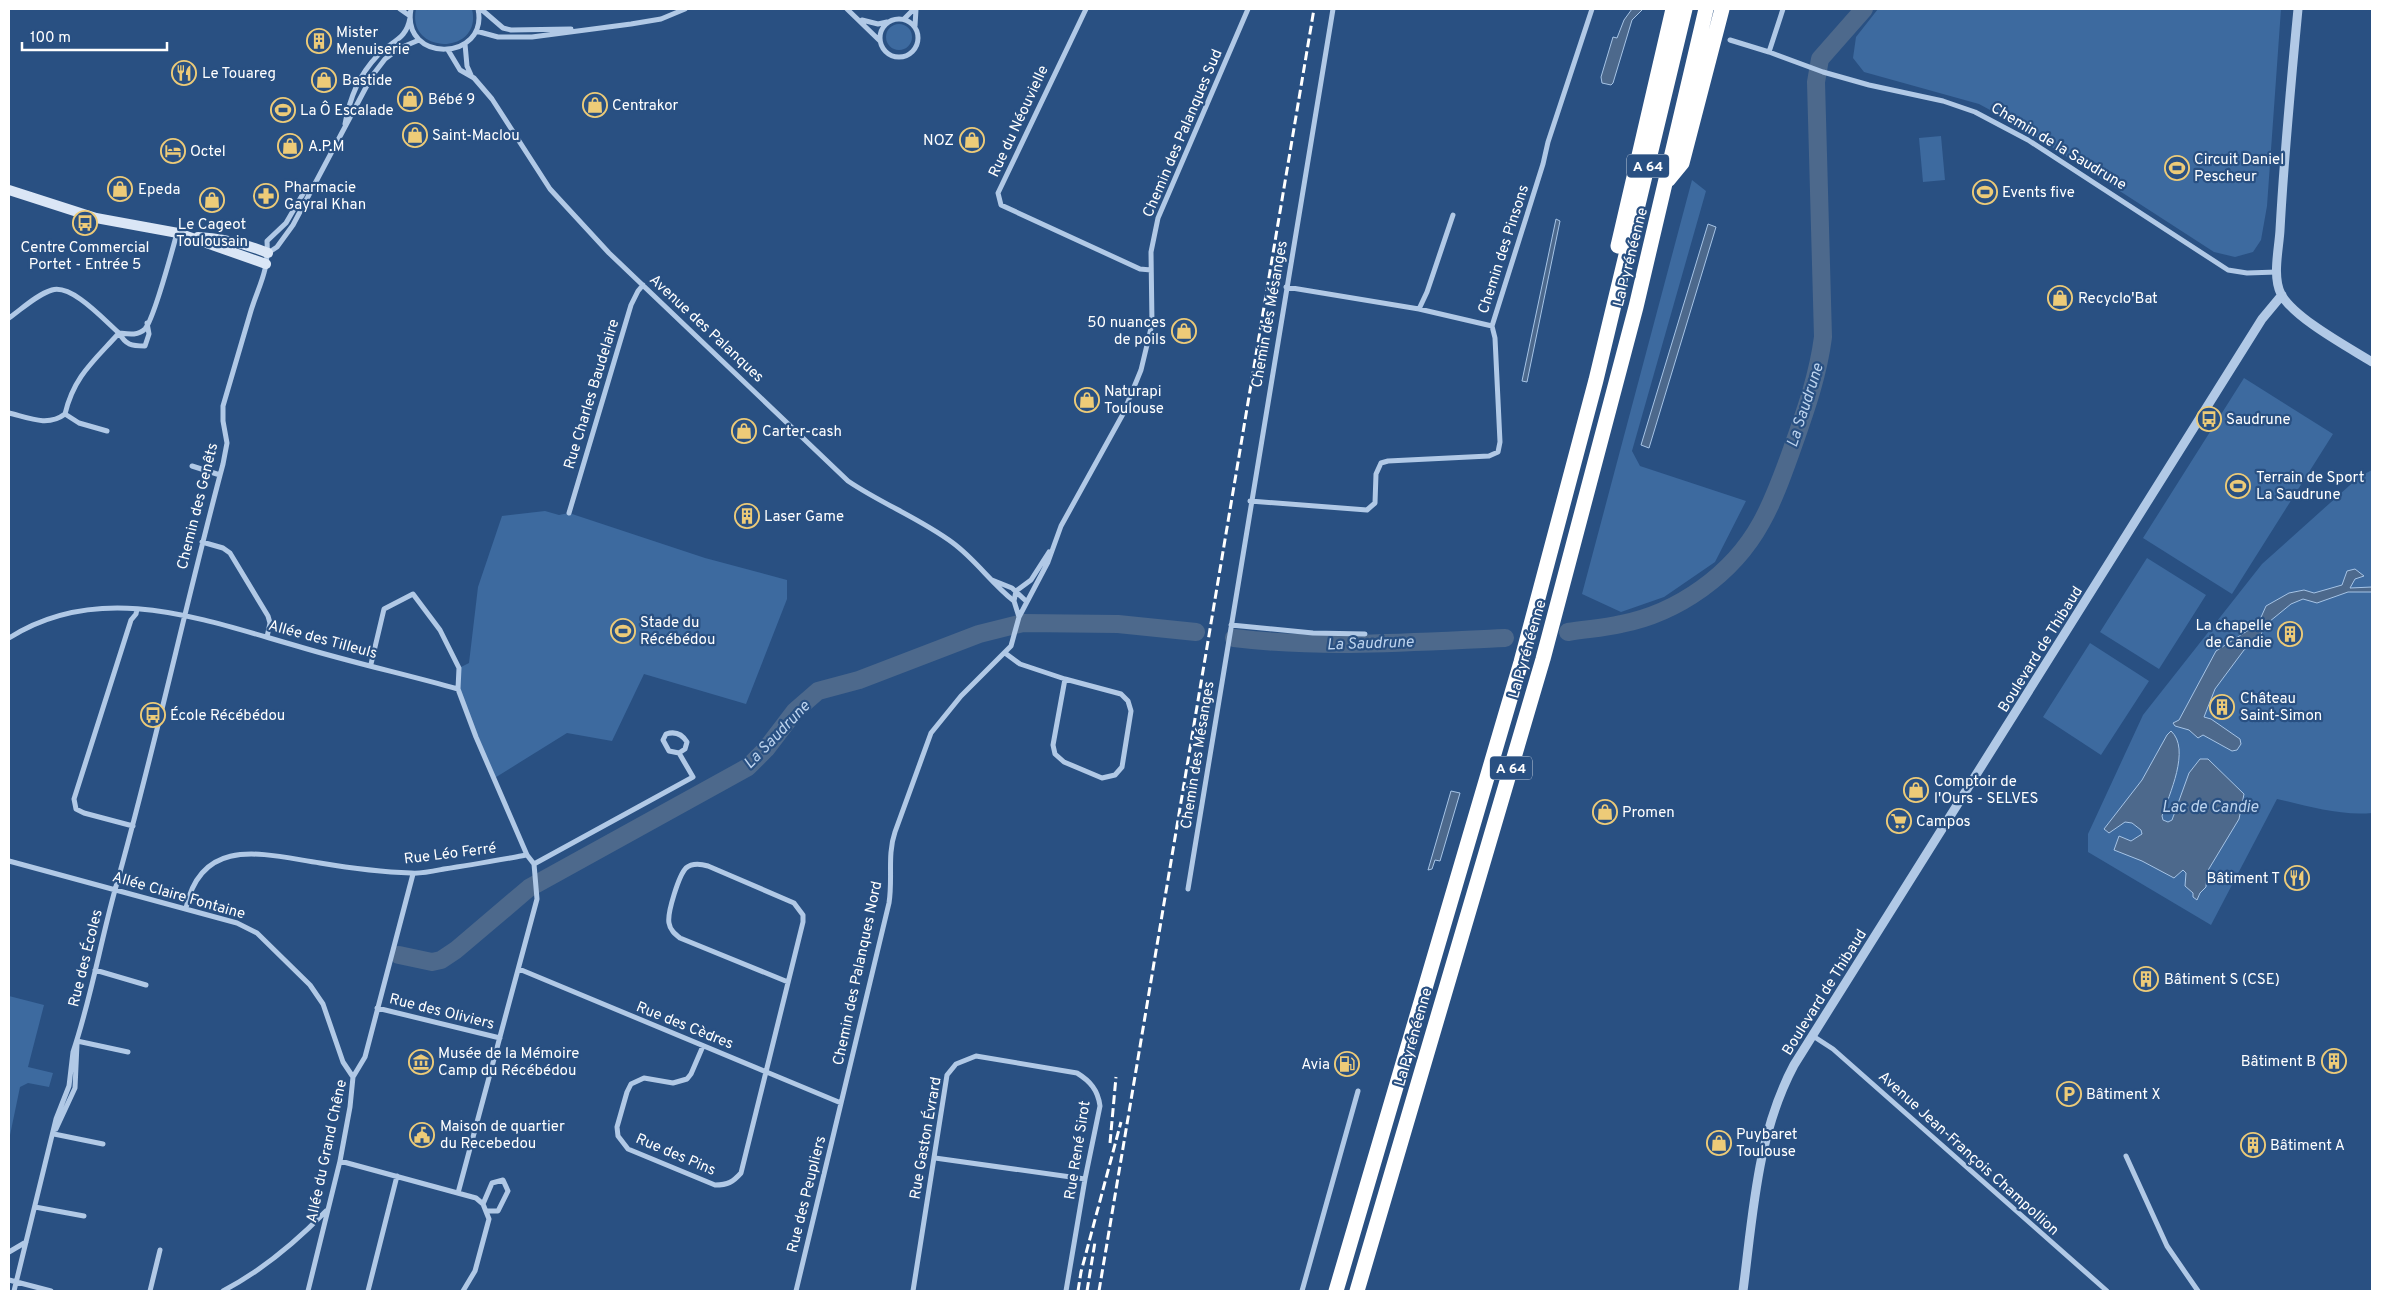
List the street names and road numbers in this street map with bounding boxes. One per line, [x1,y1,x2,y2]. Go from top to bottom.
street label: Chemin des Palanques Sud [1139,47,1227,221]
street label: Rue du Néouvielle [985,63,1054,181]
street label: Chemin de la Saudrune [1987,99,2130,195]
road number: A 64 [1627,154,1669,178]
street label: Chemin des Pinsons [1475,183,1534,316]
street label: La Pyrénéenne [1610,206,1653,309]
street label: Chemin des Mésanges [1248,239,1293,389]
street label: Avenue des Palanques [645,271,767,387]
street label: Rue Charles Baudelaire [561,317,624,472]
street label: Chemin des Genêts [174,441,223,572]
street label: Boulevard de Thibaud [1995,583,2088,716]
street label: La Pyrénéenne [1505,598,1552,701]
street label: Allée des Tilleuls [266,617,379,664]
street label: Chemin des Mésanges [1177,680,1220,830]
road number: A 64 [1490,756,1532,780]
street label: Rue Léo Ferré [403,839,497,870]
street label: Allée Claire Fontaine [110,868,247,925]
street label: Chemin des Palanques Nord [830,879,887,1067]
street label: Rue des Écoles [64,907,108,1009]
street label: Boulevard de Thibaud [1779,926,1872,1059]
street label: La Pyrénéenne [1391,986,1438,1089]
street label: Rue des Oliviers [387,990,496,1035]
street label: Rue des Cèdres [633,998,736,1055]
street label: Avenue Jean-François Champollion [1874,1068,2062,1240]
street label: Rue Gaston Évrard [905,1075,947,1201]
street label: Allée du Grand Chêne [303,1078,352,1225]
street label: Rue René Sirot [1061,1099,1096,1201]
street label: Rue des Pins [632,1130,718,1181]
street label: Rue des Peupliers [784,1134,831,1255]

